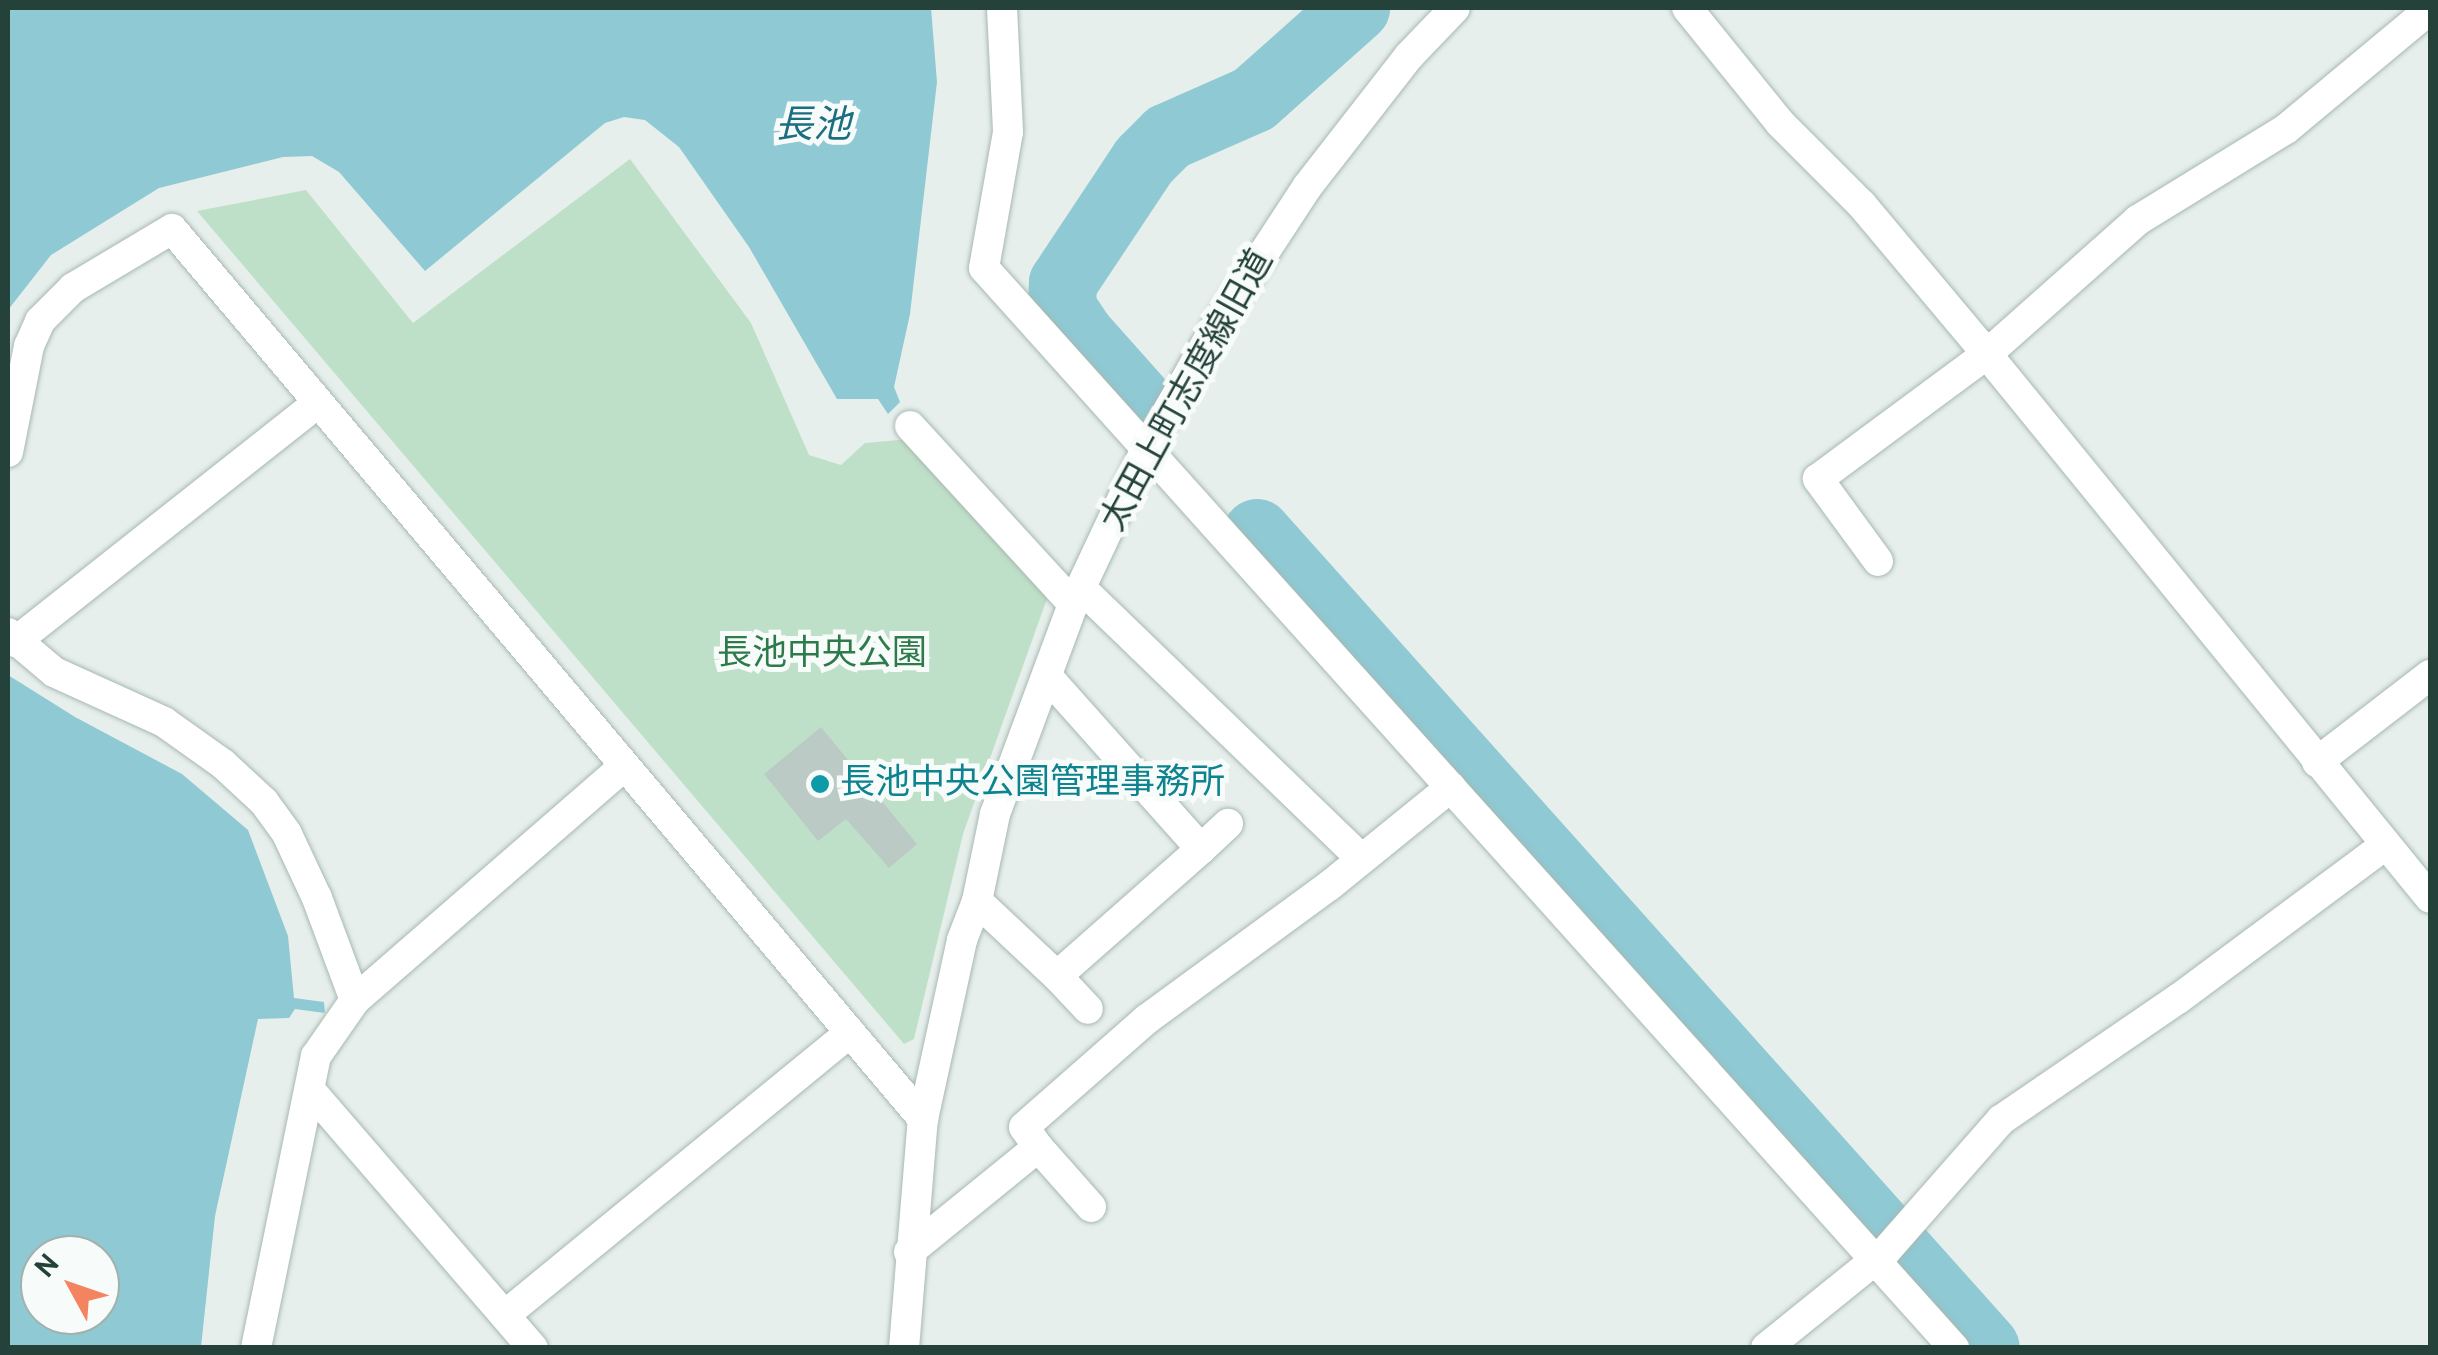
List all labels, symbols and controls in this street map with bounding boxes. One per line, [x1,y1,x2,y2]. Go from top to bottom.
water label: 長池 [775,105,851,151]
street label: 太田上町志度線旧道 [1093,243,1283,539]
park label: 長池中央公園 [717,634,927,676]
place label: 長池中央公園管理事務所 [840,763,1225,805]
marker: 長池中央公園管理事務所 [809,773,831,795]
north arrow [20,1235,120,1335]
text: N [28,1248,69,1286]

